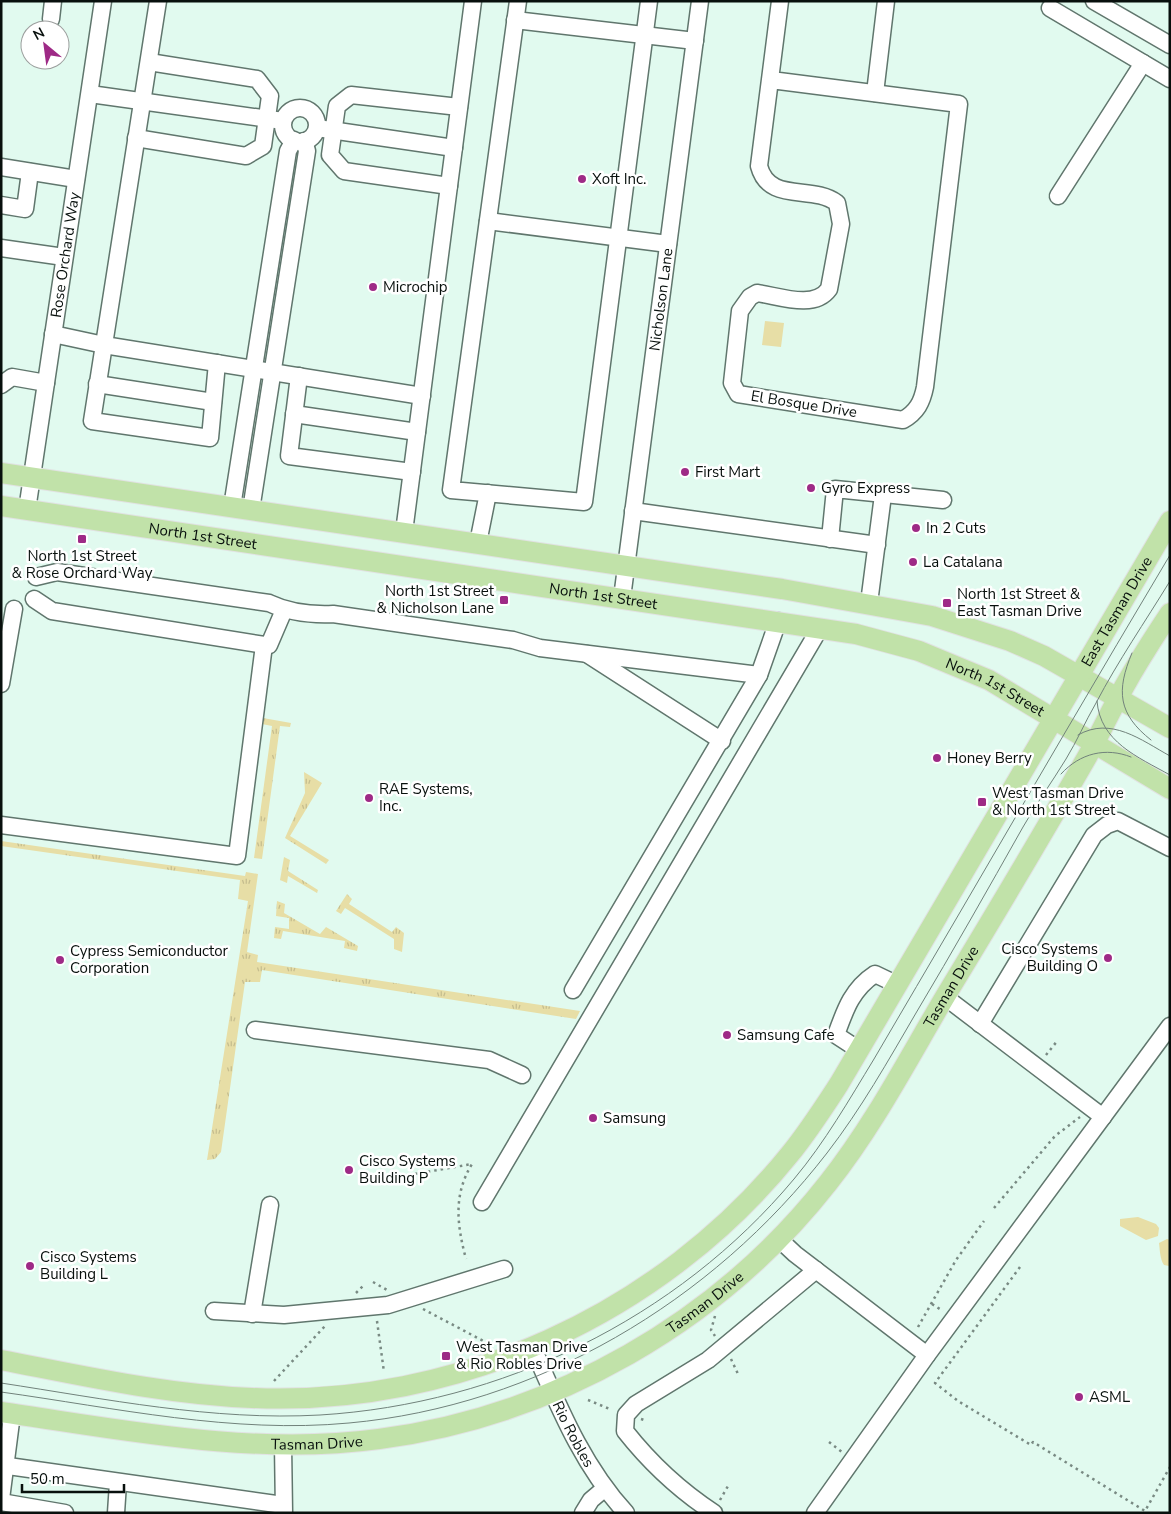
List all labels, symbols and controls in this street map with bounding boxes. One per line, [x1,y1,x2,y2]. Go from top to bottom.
north arrow [20,20,70,70]
text: N [30,23,48,45]
place label: Xoft Inc. [592,169,647,189]
marker: Xoft Inc. [576,173,588,185]
street label: Rose Orchard Way [46,190,84,319]
street label: Nicholson Lane [644,247,678,352]
place label: Microchip [383,277,448,297]
marker: Microchip [367,281,379,293]
street label: El Bosque Drive [749,386,859,422]
place label: First Mart [695,462,761,482]
marker: First Mart [679,466,691,478]
place label: Gyro Express [821,478,910,498]
marker: Gyro Express [805,482,817,494]
street label: North 1st Street [147,518,259,554]
place label: In 2 Cuts [926,518,986,538]
marker: In 2 Cuts [910,522,922,534]
marker: North 1st Street & Rose Orchard Way [76,533,88,545]
place label: North 1st Street & Rose Orchard Way [12,546,153,583]
place label: La Catalana [923,552,1003,572]
street label: East Tasman Drive [1077,553,1157,670]
marker: La Catalana [907,556,919,568]
street label: North 1st Street [548,578,659,614]
place label: North 1st Street & Nicholson Lane [376,581,495,618]
place label: North 1st Street & East Tasman Drive [957,584,1082,621]
marker: North 1st Street & Nicholson Lane [498,594,510,606]
marker: North 1st Street & East Tasman Drive [941,597,953,609]
street label: North 1st Street [943,653,1049,721]
place label: Honey Berry [947,748,1032,768]
marker: Honey Berry [931,752,943,764]
place label: RAE Systems, Inc. [379,779,473,816]
place label: West Tasman Drive & North 1st Street [992,783,1124,820]
marker: RAE Systems, Inc. [363,792,375,804]
marker: West Tasman Drive & North 1st Street [976,796,988,808]
place label: Cisco Systems Building O [1001,939,1098,976]
place label: Cypress Semiconductor Corporation [70,941,229,978]
street label: Tasman Drive [919,942,983,1031]
marker: Cisco Systems Building O [1102,952,1114,964]
marker: Cypress Semiconductor Corporation [54,954,66,966]
place label: Samsung Cafe [737,1025,834,1045]
marker: Samsung Cafe [721,1029,733,1041]
place label: Samsung [603,1108,666,1128]
marker: Samsung [587,1112,599,1124]
place label: Cisco Systems Building P [359,1151,456,1188]
marker: Cisco Systems Building P [343,1164,355,1176]
place label: Cisco Systems Building L [40,1247,137,1284]
marker: Cisco Systems Building L [24,1260,36,1272]
street label: Tasman Drive [663,1267,748,1338]
place label: West Tasman Drive & Rio Robles Drive [456,1337,588,1374]
marker: West Tasman Drive & Rio Robles Drive [440,1350,452,1362]
place label: ASML [1089,1387,1130,1407]
marker: ASML [1073,1391,1085,1403]
street label: Rio Robles [548,1398,599,1471]
street label: Tasman Drive [271,1431,364,1455]
scale bar [22,1462,125,1494]
text: 50 m [30,1469,65,1489]

